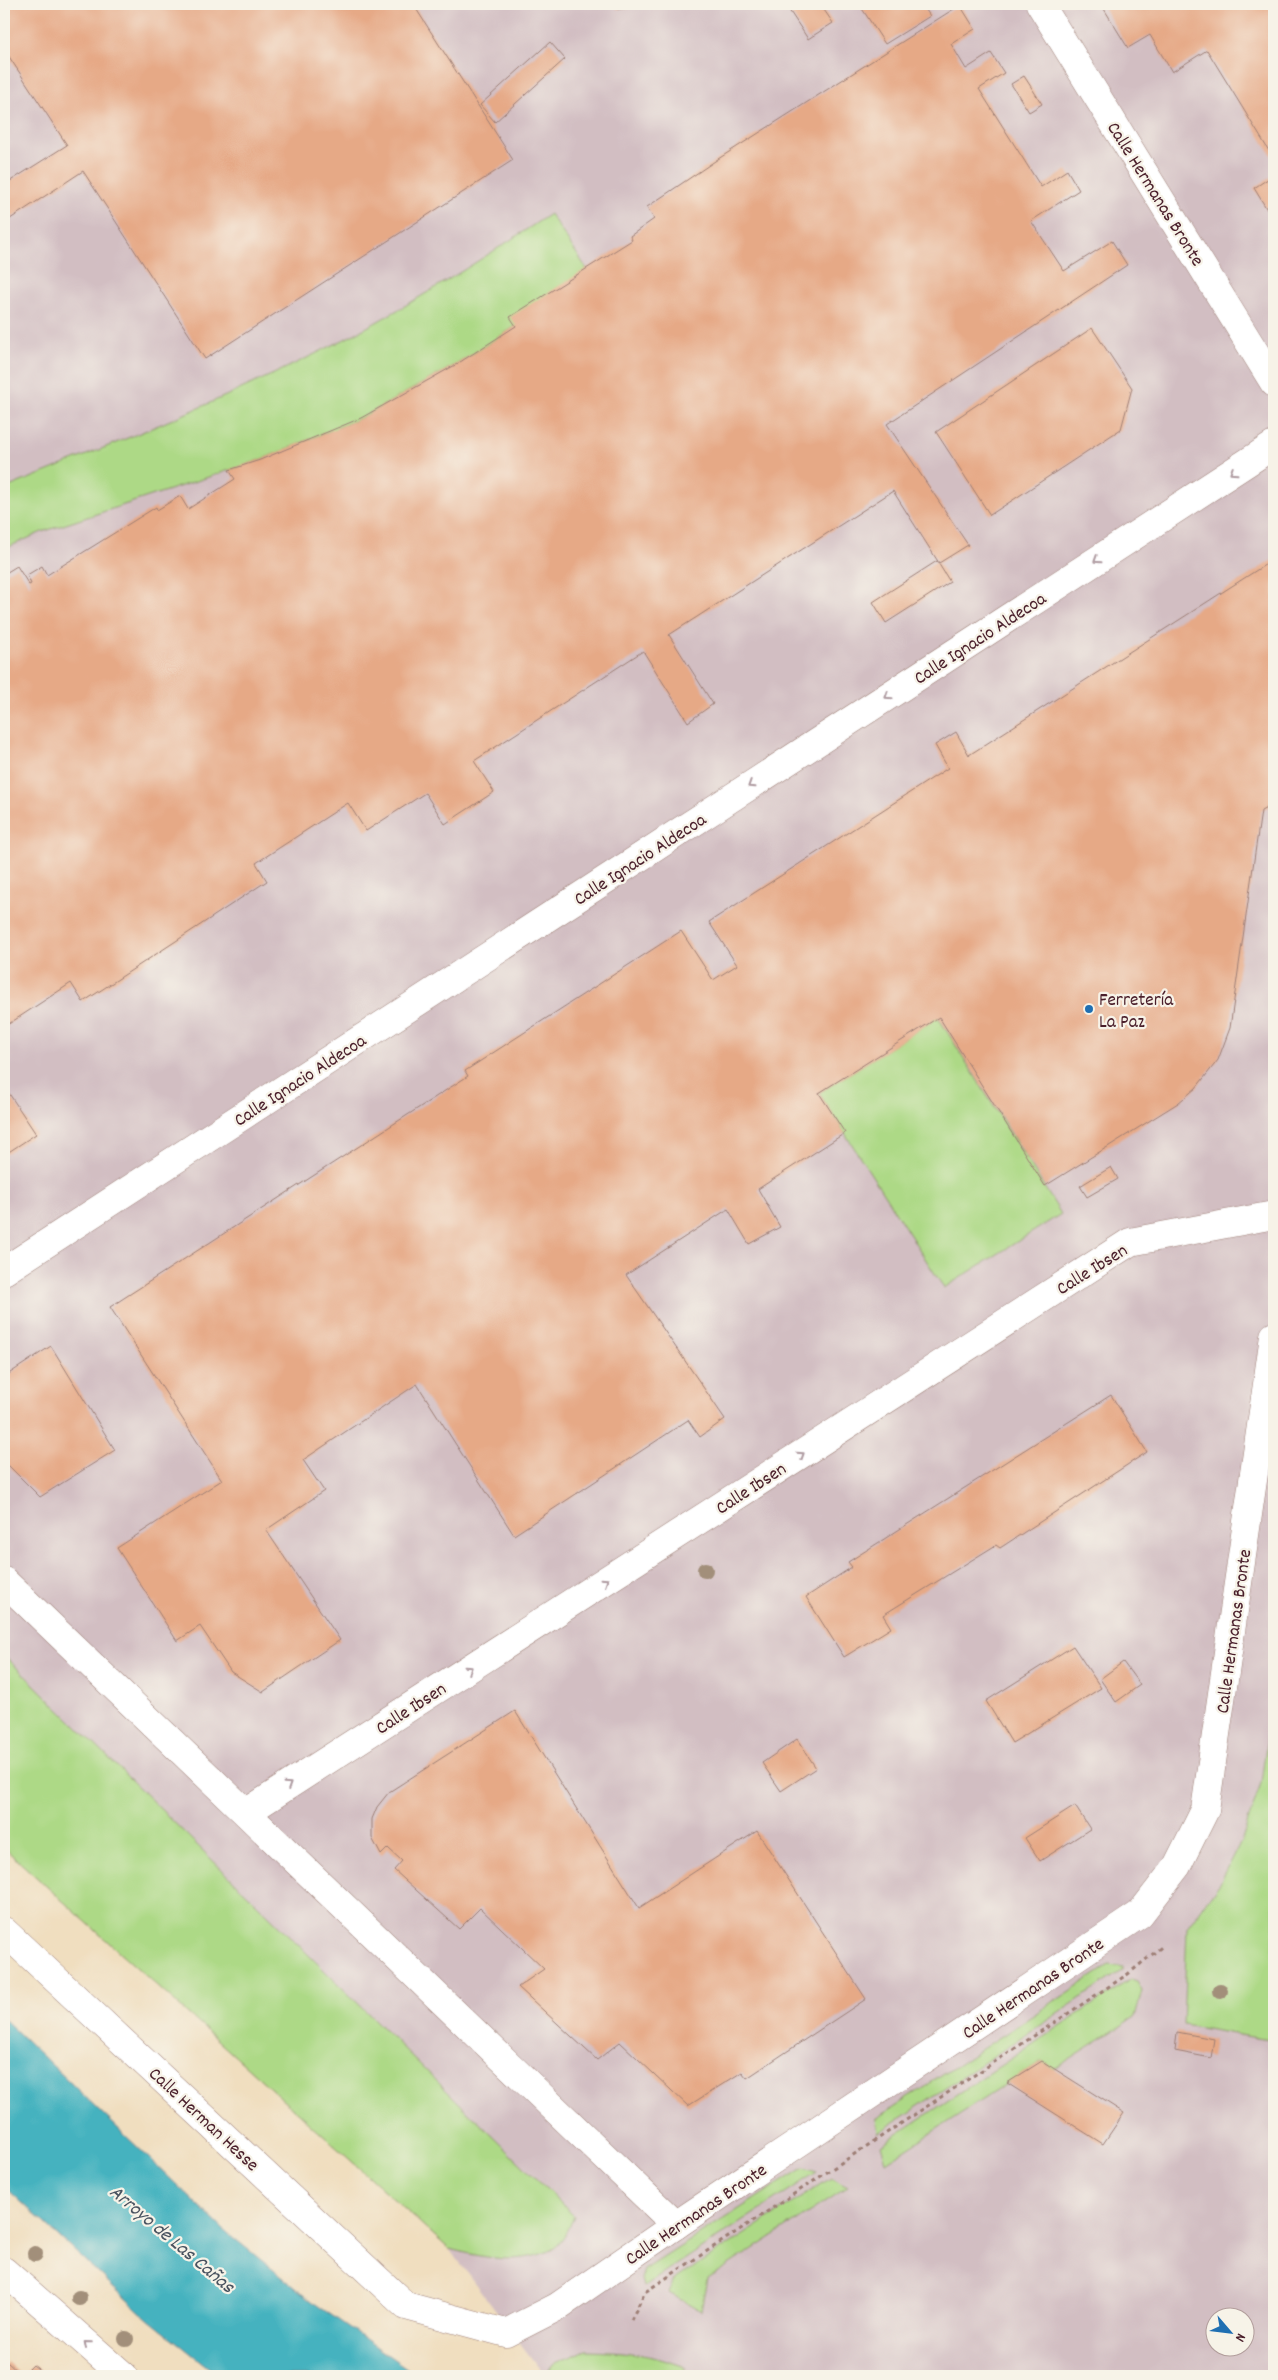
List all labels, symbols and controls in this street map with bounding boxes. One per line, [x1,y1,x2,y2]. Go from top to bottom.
street label: Calle Hermanas Bronte [1099,117,1209,272]
one-way arrow [1230,465,1239,475]
one-way arrow [1093,554,1103,563]
street label: Calle Ignacio Aldecoa [909,586,1053,693]
one-way arrow [884,690,893,700]
one-way arrow [748,779,757,788]
street label: Calle Ignacio Aldecoa [569,807,713,914]
place label: Ferretería La Paz [1099,988,1174,1037]
marker: Ferretería La Paz [1083,1003,1095,1015]
street label: Calle Ignacio Aldecoa [229,1028,373,1135]
street label: Calle Ibsen [1052,1239,1134,1303]
one-way arrow [795,1451,804,1461]
street label: Calle Ibsen [711,1457,793,1523]
street label: Calle Hermanas Bronte [1211,1547,1260,1715]
one-way arrow [600,1577,609,1587]
one-way arrow [463,1665,472,1675]
street label: Calle Ibsen [371,1677,453,1743]
one-way arrow [282,1782,292,1791]
street label: Calle Hermanas Bronte [958,1932,1110,2047]
street label: Calle Herman Hesse [141,2062,264,2179]
street label: Calle Hermanas Bronte [621,2158,773,2273]
water label: Arroyo de Las Cañas [102,2179,240,2301]
north arrow [1206,2308,1256,2358]
text: N [1229,2329,1250,2345]
one-way arrow [84,2341,93,2350]

